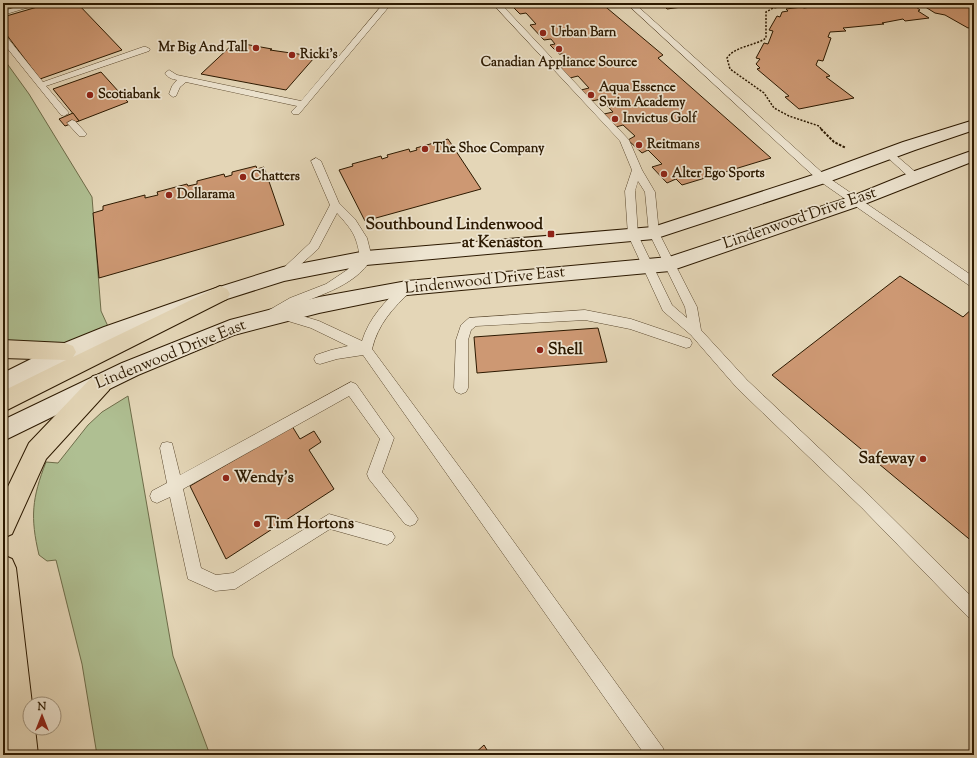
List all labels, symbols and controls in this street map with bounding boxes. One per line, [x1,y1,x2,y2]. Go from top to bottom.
place label: Urban Barn [551,24,617,42]
marker: Urban Barn [538,28,548,38]
place label: Mr Big And Tall [158,39,248,57]
marker: Mr Big And Tall [251,43,261,53]
marker: Canadian Appliance Source [554,44,564,54]
place label: Ricki's [300,46,338,64]
marker: Ricki's [287,50,297,60]
place label: Canadian Appliance Source [481,54,637,72]
place label: Aqua Essence Swim Academy [599,79,686,112]
place label: Scotiabank [98,86,161,104]
marker: Scotiabank [85,90,95,100]
marker: Aqua Essence Swim Academy [586,90,596,100]
place label: Invictus Golf [623,110,698,128]
marker: Invictus Golf [610,114,620,124]
place label: Reitmans [647,136,700,154]
place label: The Shoe Company [433,140,545,158]
marker: Reitmans [634,140,644,150]
marker: The Shoe Company [420,144,430,154]
place label: Alter Ego Sports [672,165,765,183]
place label: Chatters [251,168,300,186]
marker: Alter Ego Sports [659,169,669,179]
marker: Chatters [238,172,248,182]
street label: Lindenwood Drive East [720,182,880,256]
place label: Dollarama [177,186,235,204]
marker: Dollarama [164,190,174,200]
place label: Southbound Lindenwood at Kenaston [365,214,544,255]
marker: Southbound Lindenwood at Kenaston [546,229,556,239]
street label: Lindenwood Drive East [404,261,567,301]
street label: Lindenwood Drive East [92,314,250,396]
place label: Shell [548,339,584,362]
marker: Shell [535,345,545,355]
place label: Safeway [859,448,915,471]
marker: Safeway [918,454,928,464]
place label: Wendy's [234,467,294,490]
marker: Wendy's [221,473,231,483]
place label: Tim Hortons [265,513,354,536]
marker: Tim Hortons [252,519,262,529]
north arrow [22,696,62,736]
text: N [37,699,47,715]

